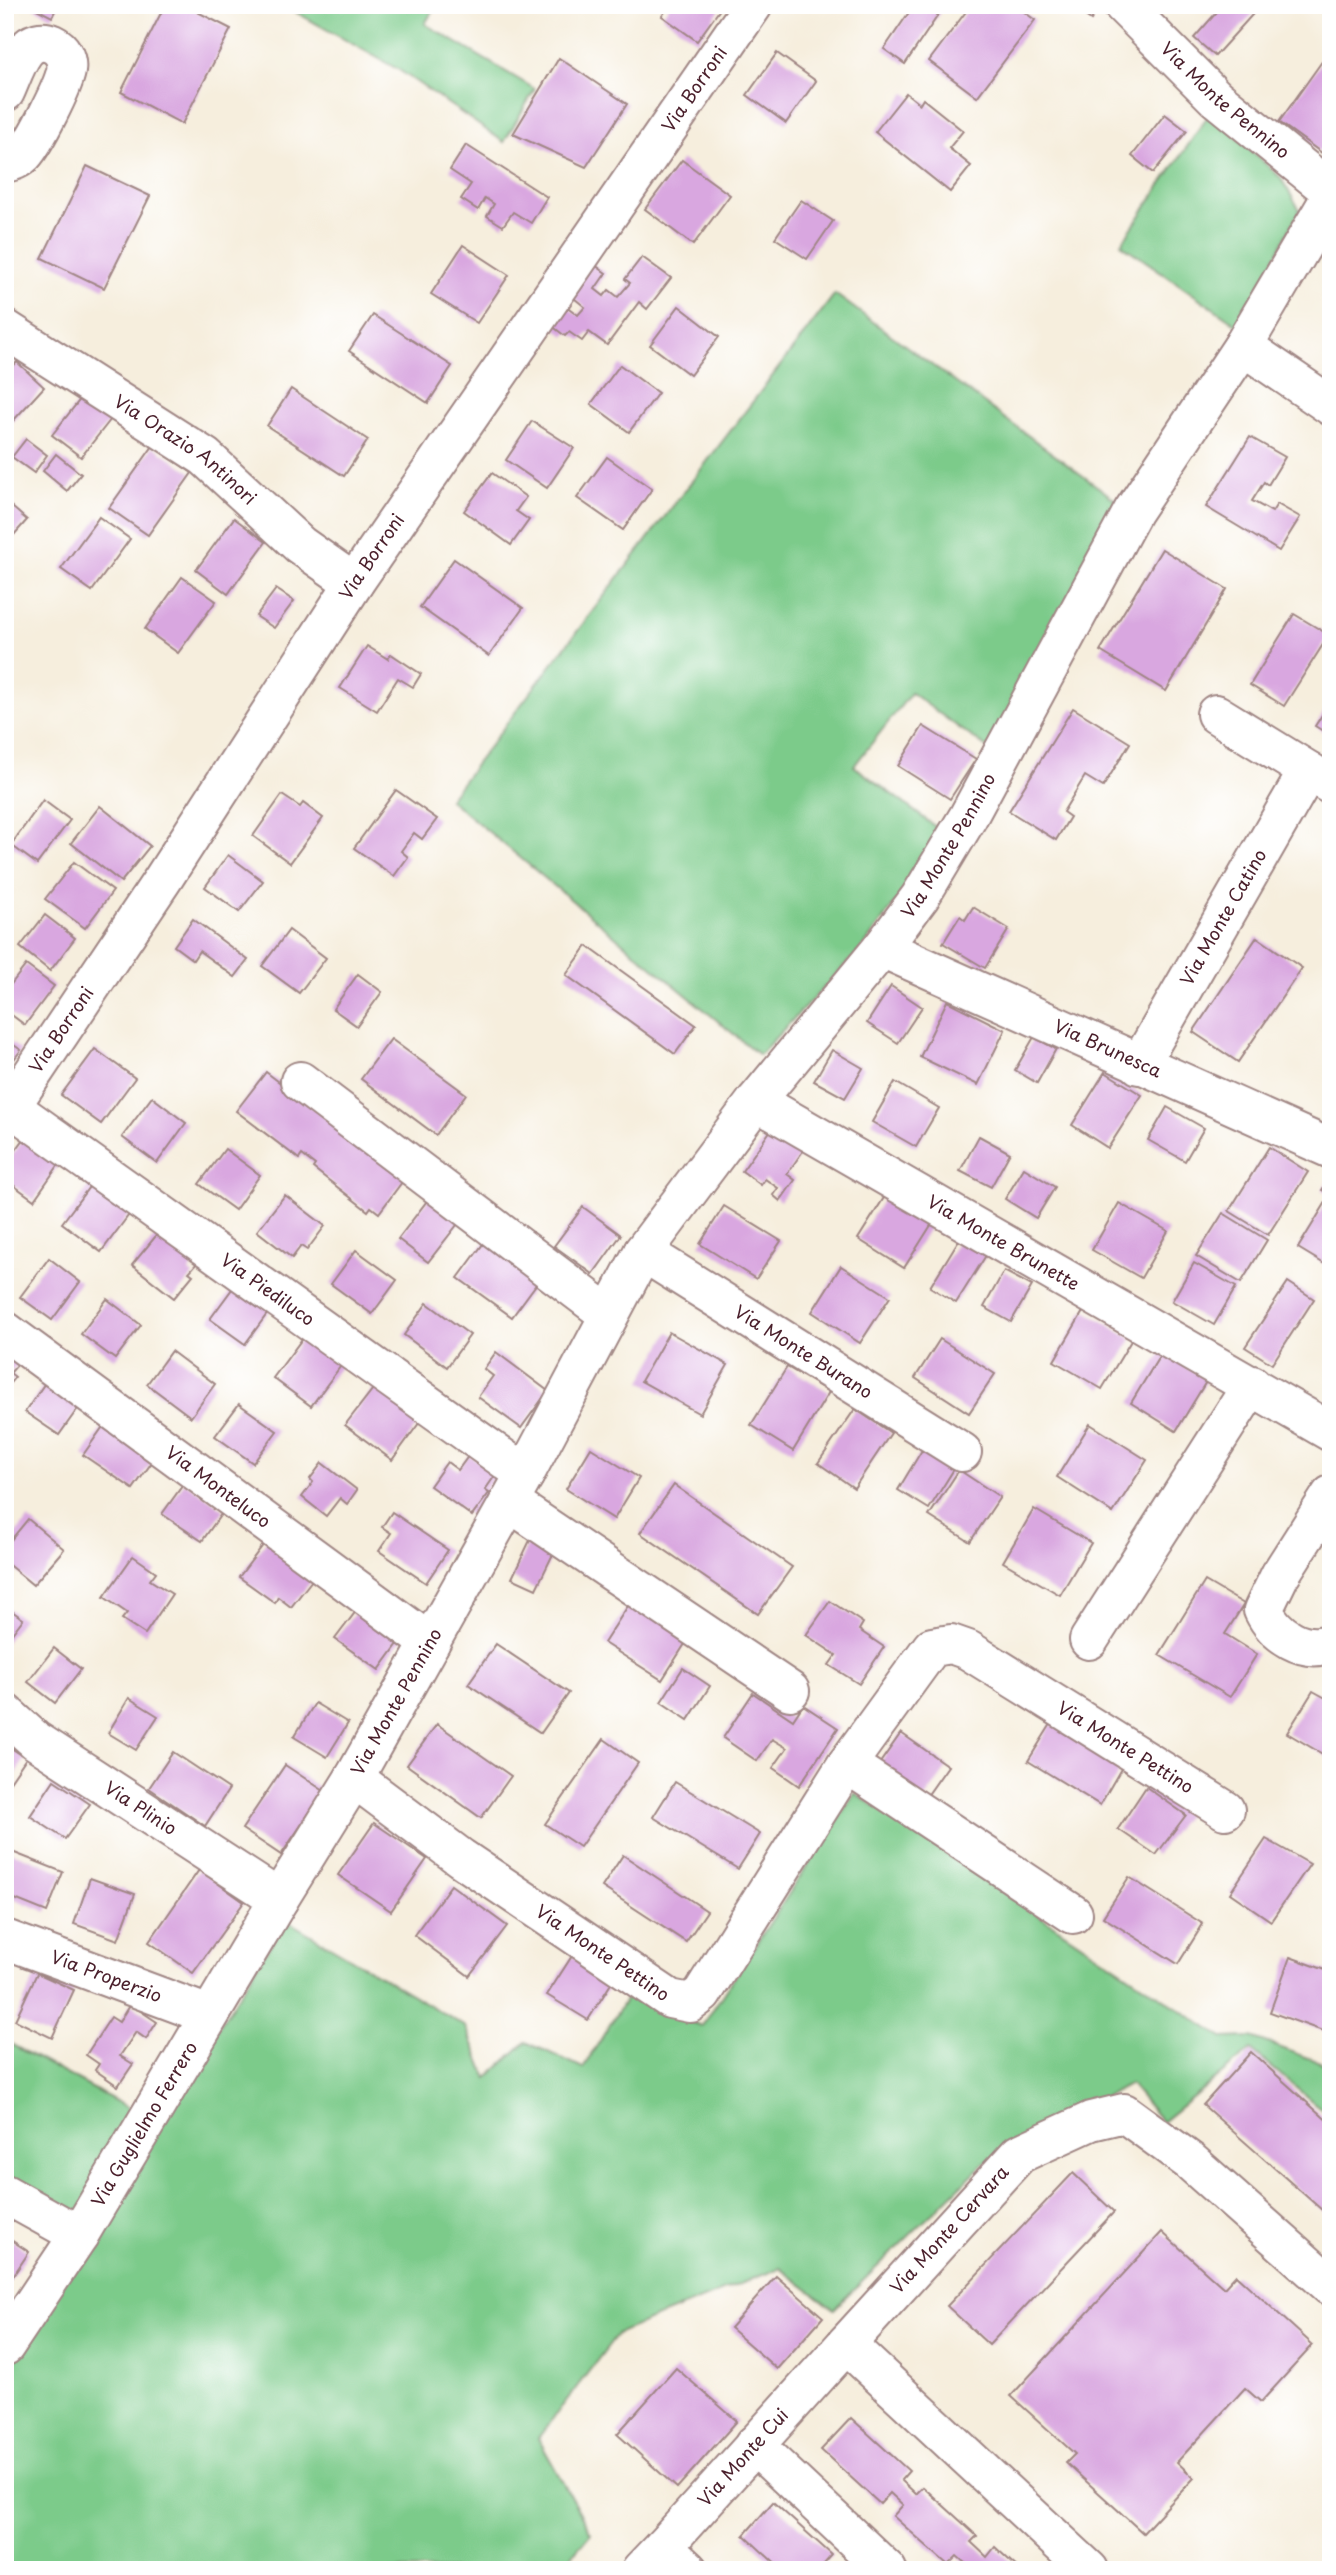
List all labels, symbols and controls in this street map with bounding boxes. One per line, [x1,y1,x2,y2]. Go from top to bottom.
street label: Via Monte Pennino [1155,35,1296,165]
street label: Via Borroni [654,40,733,137]
street label: Via Orazio Antinori [109,387,263,510]
street label: Via Borroni [332,508,410,605]
street label: Via Monte Pennino [894,768,1001,923]
street label: Via Monte Catino [1172,844,1272,990]
street label: Via Borroni [22,981,99,1078]
street label: Via Brunesca [1050,1012,1167,1084]
street label: Via Monte Brunette [922,1187,1085,1297]
street label: Via Piediluco [216,1246,321,1332]
street label: Via Monte Burano [729,1297,878,1405]
street label: Via Monteluco [161,1438,277,1534]
street label: Via Monte Pennino [343,1623,448,1780]
street label: Via Monte Pettino [1052,1694,1199,1799]
street label: Via Plinio [99,1774,183,1841]
street label: Via Monte Pettino [531,1897,675,2007]
street label: Via Properzio [47,1942,166,2008]
street label: Via Guglielmo Ferrero [84,2036,203,2211]
street label: Via Monte Cervara [883,2158,1015,2299]
street label: Via Monte Cui [691,2402,794,2512]

